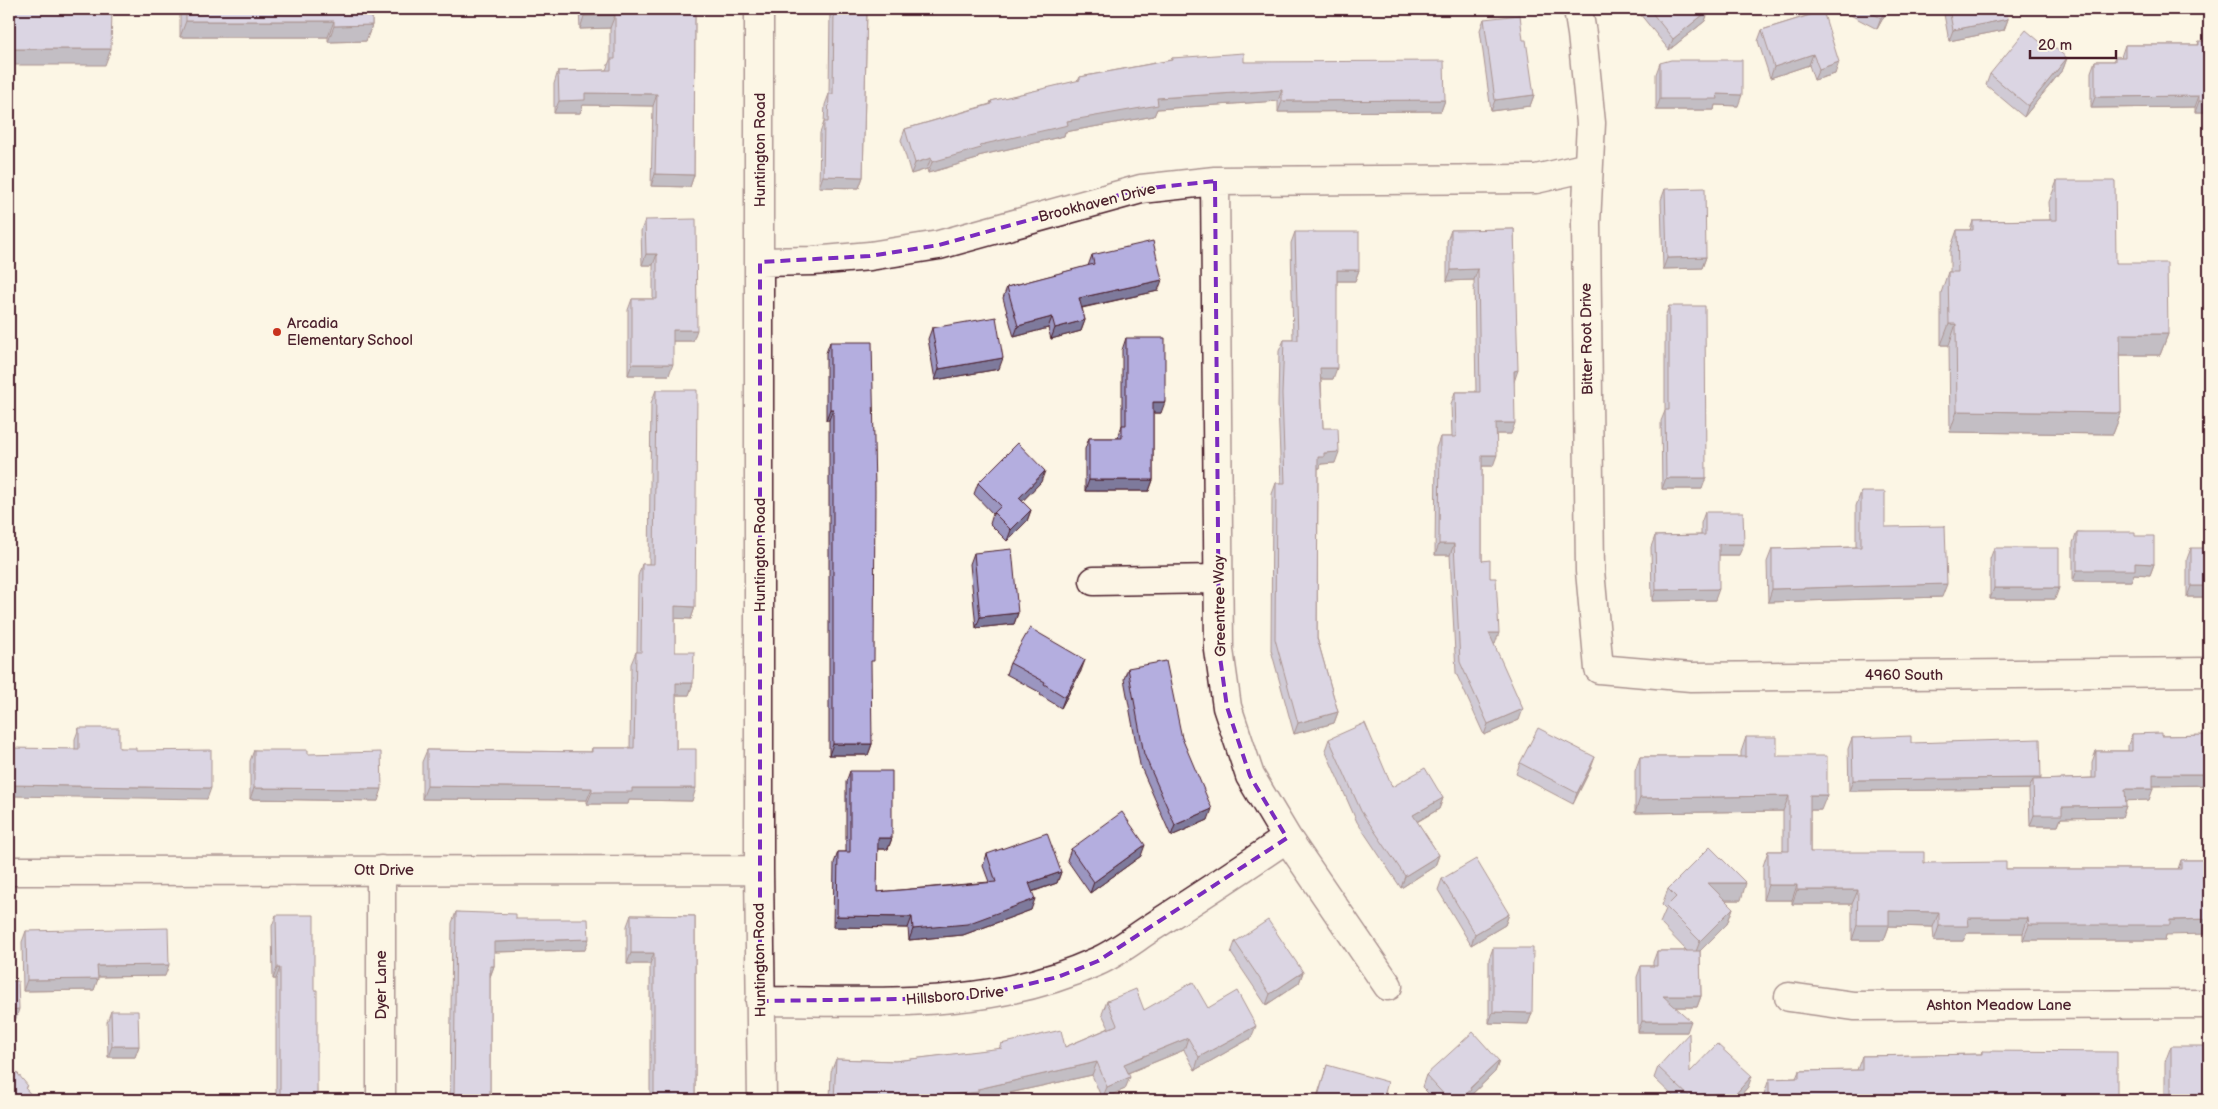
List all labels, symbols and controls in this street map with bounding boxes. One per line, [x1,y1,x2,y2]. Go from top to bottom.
scale bar [2030,28,2117,60]
text: 20 m [2038,36,2072,55]
street label: Huntington Road [751,93,770,207]
street label: Brookhaven Drive [1036,179,1158,227]
street label: Bitter Root Drive [1577,283,1597,395]
place label: Arcadia Elementary School [287,314,413,350]
marker: Arcadia Elementary School [271,326,283,338]
street label: Huntington Road [751,498,770,612]
street label: Greentree Way [1210,555,1230,657]
street label: 4960 South [1865,666,1943,685]
street label: Ott Drive [354,861,414,880]
street label: Huntington Road [750,903,770,1017]
street label: Dyer Lane [372,950,391,1020]
street label: Hillsboro Drive [905,982,1005,1010]
street label: Ashton Meadow Lane [1926,996,2072,1015]

